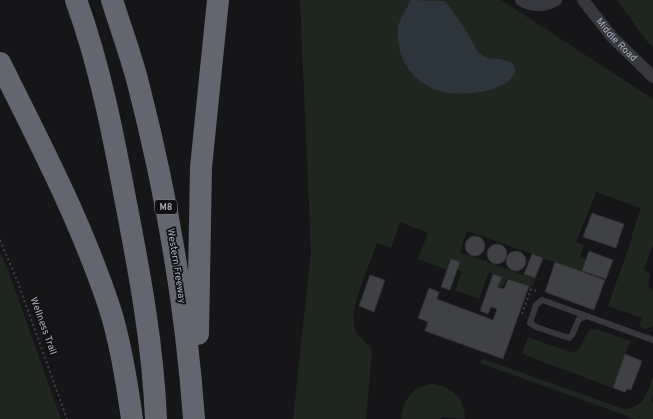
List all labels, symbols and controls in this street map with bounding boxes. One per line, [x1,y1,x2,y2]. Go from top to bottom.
street label: Middle Road [593,15,640,64]
road number: M8 [155,200,177,214]
street label: Western Freeway [164,227,188,305]
street label: Wellness Trail [27,295,59,357]

